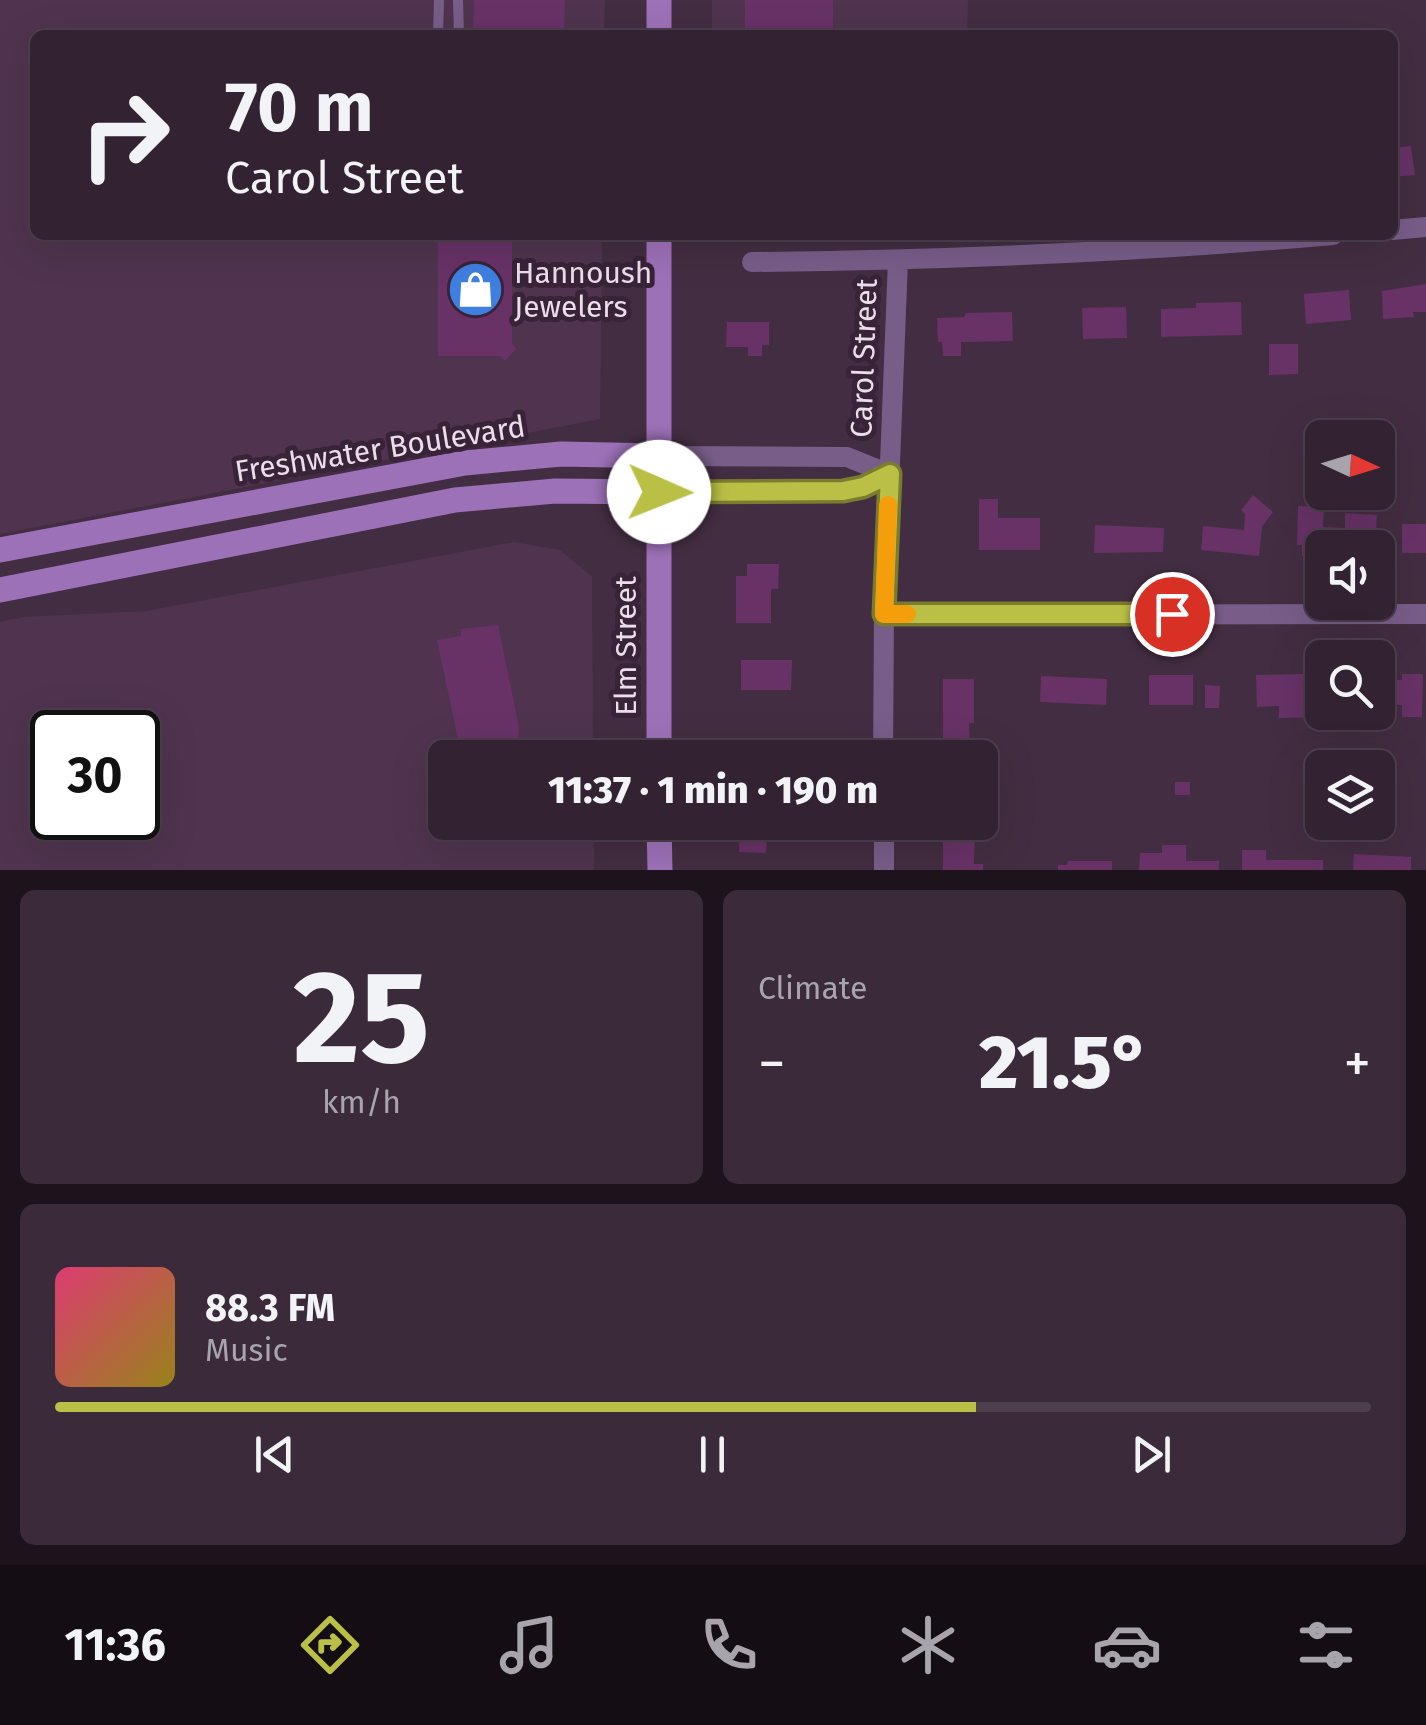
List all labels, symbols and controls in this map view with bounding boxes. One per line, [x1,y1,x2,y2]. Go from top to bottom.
text: 70 m [225,66,374,150]
icon: right [60,70,190,200]
text: Carol Street [225,151,464,205]
place label: Hannoush Jewelers [514,255,652,325]
shop icon: Hannoush Jewelers [445,260,505,320]
street label: Carol Street [843,278,885,438]
street label: Freshwater Boulevard [232,408,528,490]
north arrow [1305,420,1395,510]
map controls [1305,420,1395,840]
position arrow [607,440,711,544]
button: sound [1305,530,1395,620]
pin [1130,572,1215,657]
street label: Elm Street [608,576,644,716]
icon: arrive [1145,587,1200,642]
button: search [1305,640,1395,730]
speed limit sign: 30 [30,710,160,840]
button: layers [1305,750,1395,840]
text: 11:37 · 1 min · 190 m [548,767,878,813]
text: 25 [293,940,430,1096]
text: Climate [758,969,867,1007]
text: 21.5° [979,1018,1150,1108]
text: − [758,1031,786,1097]
text: + [1344,1031,1371,1097]
text: km/h [322,1083,401,1121]
text: 88.3 FM [205,1285,335,1331]
text: Music [205,1331,288,1369]
icon: previous [247,1427,302,1482]
icon: pause [685,1427,740,1482]
icon: next [1124,1427,1179,1482]
icon: directions [295,1610,365,1680]
icon: music [494,1610,564,1680]
icon: phone [694,1610,764,1680]
icon: climate [893,1610,963,1680]
icon: car [1092,1610,1162,1680]
icon: filters [1291,1610,1361,1680]
text: 11:36 [65,1618,166,1672]

